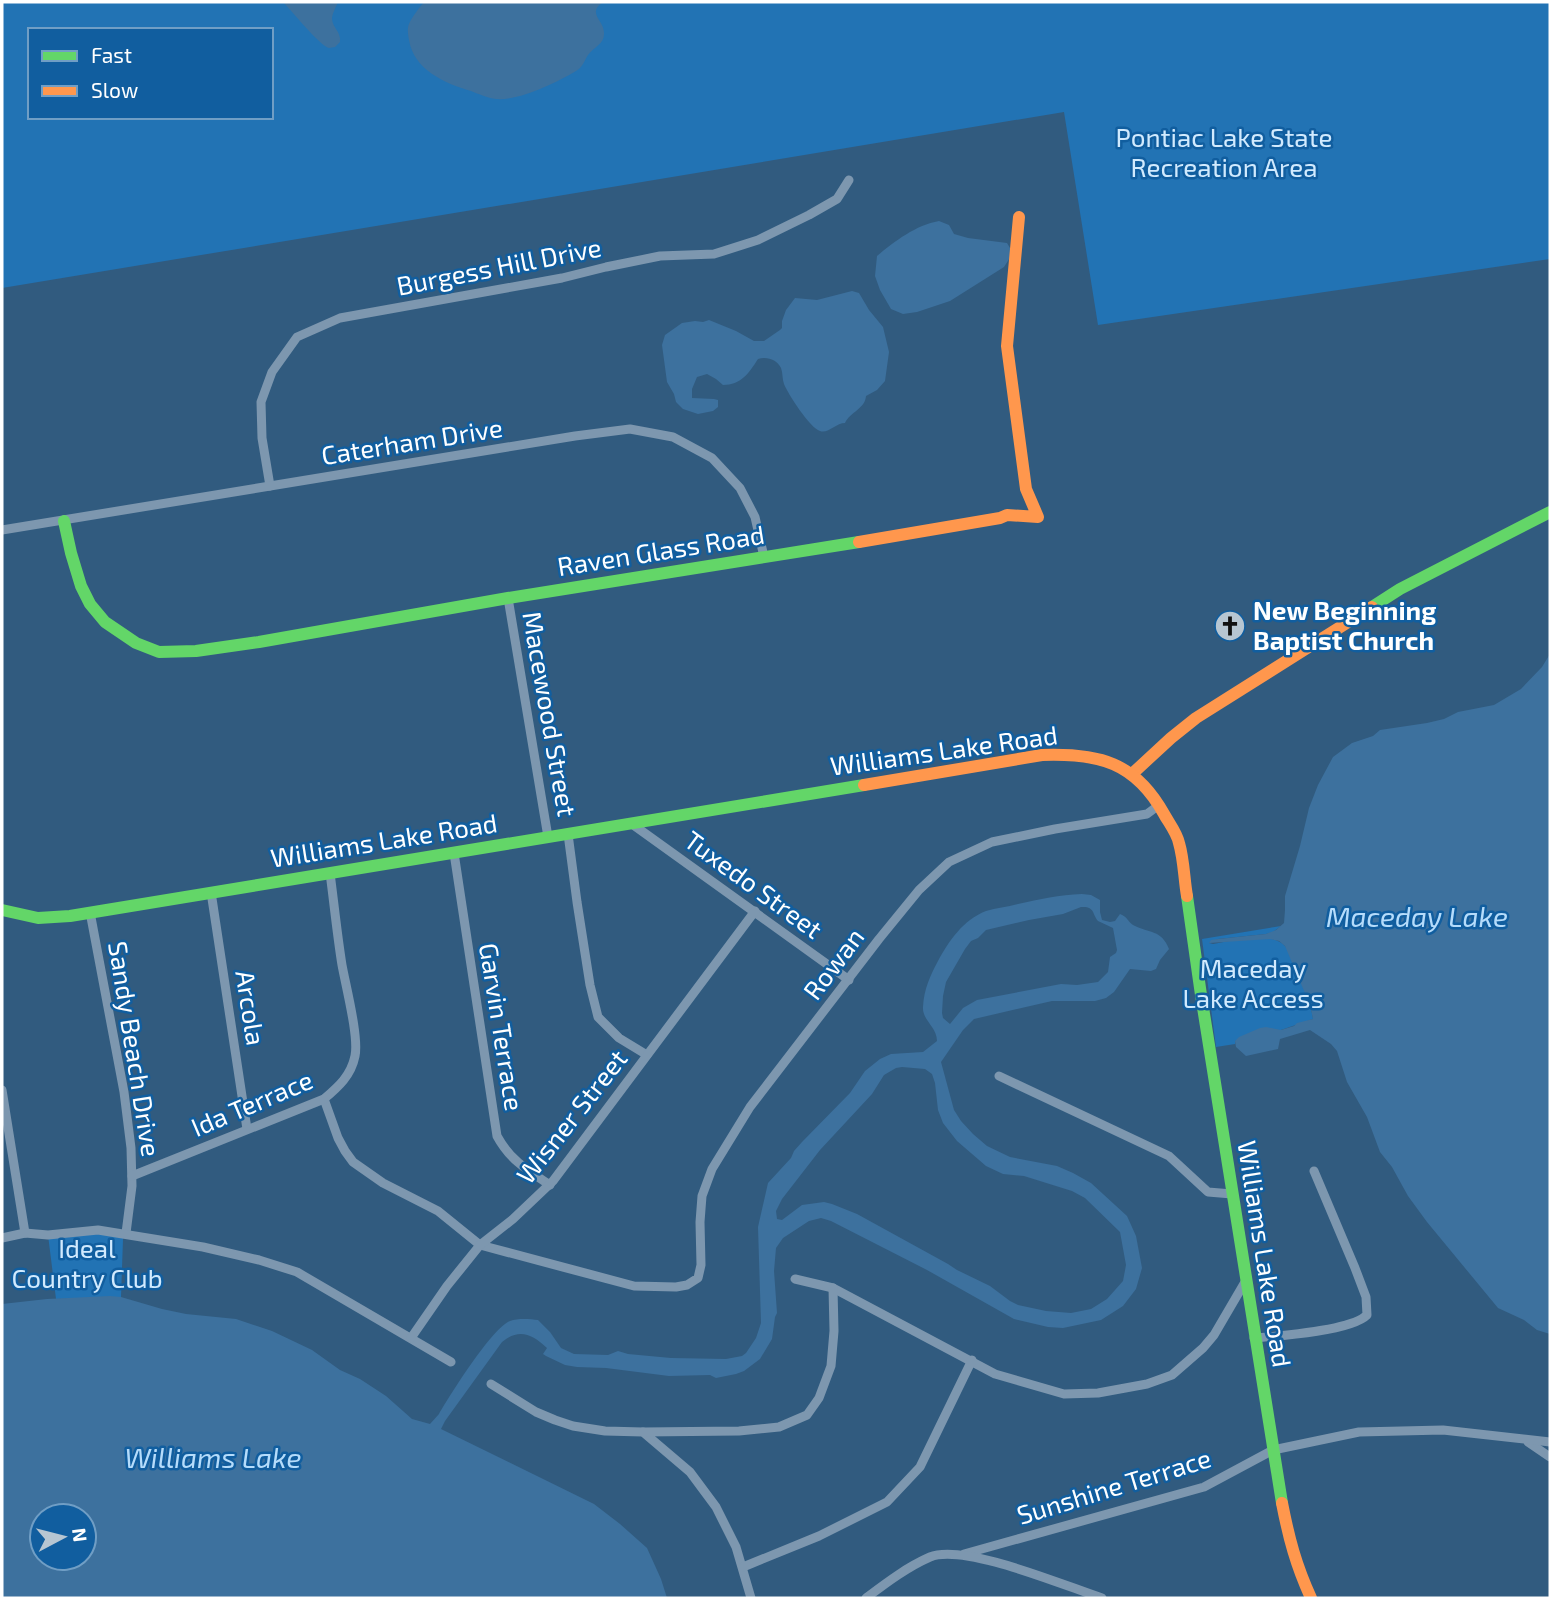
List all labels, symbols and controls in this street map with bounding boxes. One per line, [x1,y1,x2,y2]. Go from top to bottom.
legend [28,28,273,119]
text: Fast [91,42,132,67]
text: Slow [91,77,138,102]
park label: Pontiac Lake State Recreation Area [1116,121,1332,182]
street label: Burgess Hill Drive [394,230,604,301]
street label: Caterham Drive [319,411,505,470]
street label: Raven Glass Road [555,518,767,581]
place label: New Beginning Baptist Church [1253,594,1436,655]
street label: Macewood Street [517,609,584,819]
church icon: New Beginning Baptist Church [1213,609,1247,643]
street label: Williams Lake Road [828,718,1059,781]
street label: Williams Lake Road [268,806,499,873]
street label: Tuxedo Street [679,823,829,944]
water label: Maceday Lake [1326,899,1508,933]
street label: Rowan [796,921,870,1005]
street label: Sandy Beach Drive [103,939,168,1159]
street label: Garvin Terrace [474,941,531,1113]
park label: Maceday Lake Access [1182,952,1324,1013]
street label: Arcola [230,968,273,1047]
street label: Wisner Street [509,1043,633,1189]
street label: Ida Terrace [186,1063,317,1142]
street label: Williams Lake Road [1232,1138,1299,1369]
park label: Ideal Country Club [11,1232,163,1293]
water label: Williams Lake [124,1440,302,1474]
street label: Sunshine Terrace [1013,1441,1214,1530]
north arrow [28,1502,98,1572]
text: N [68,1527,93,1543]

